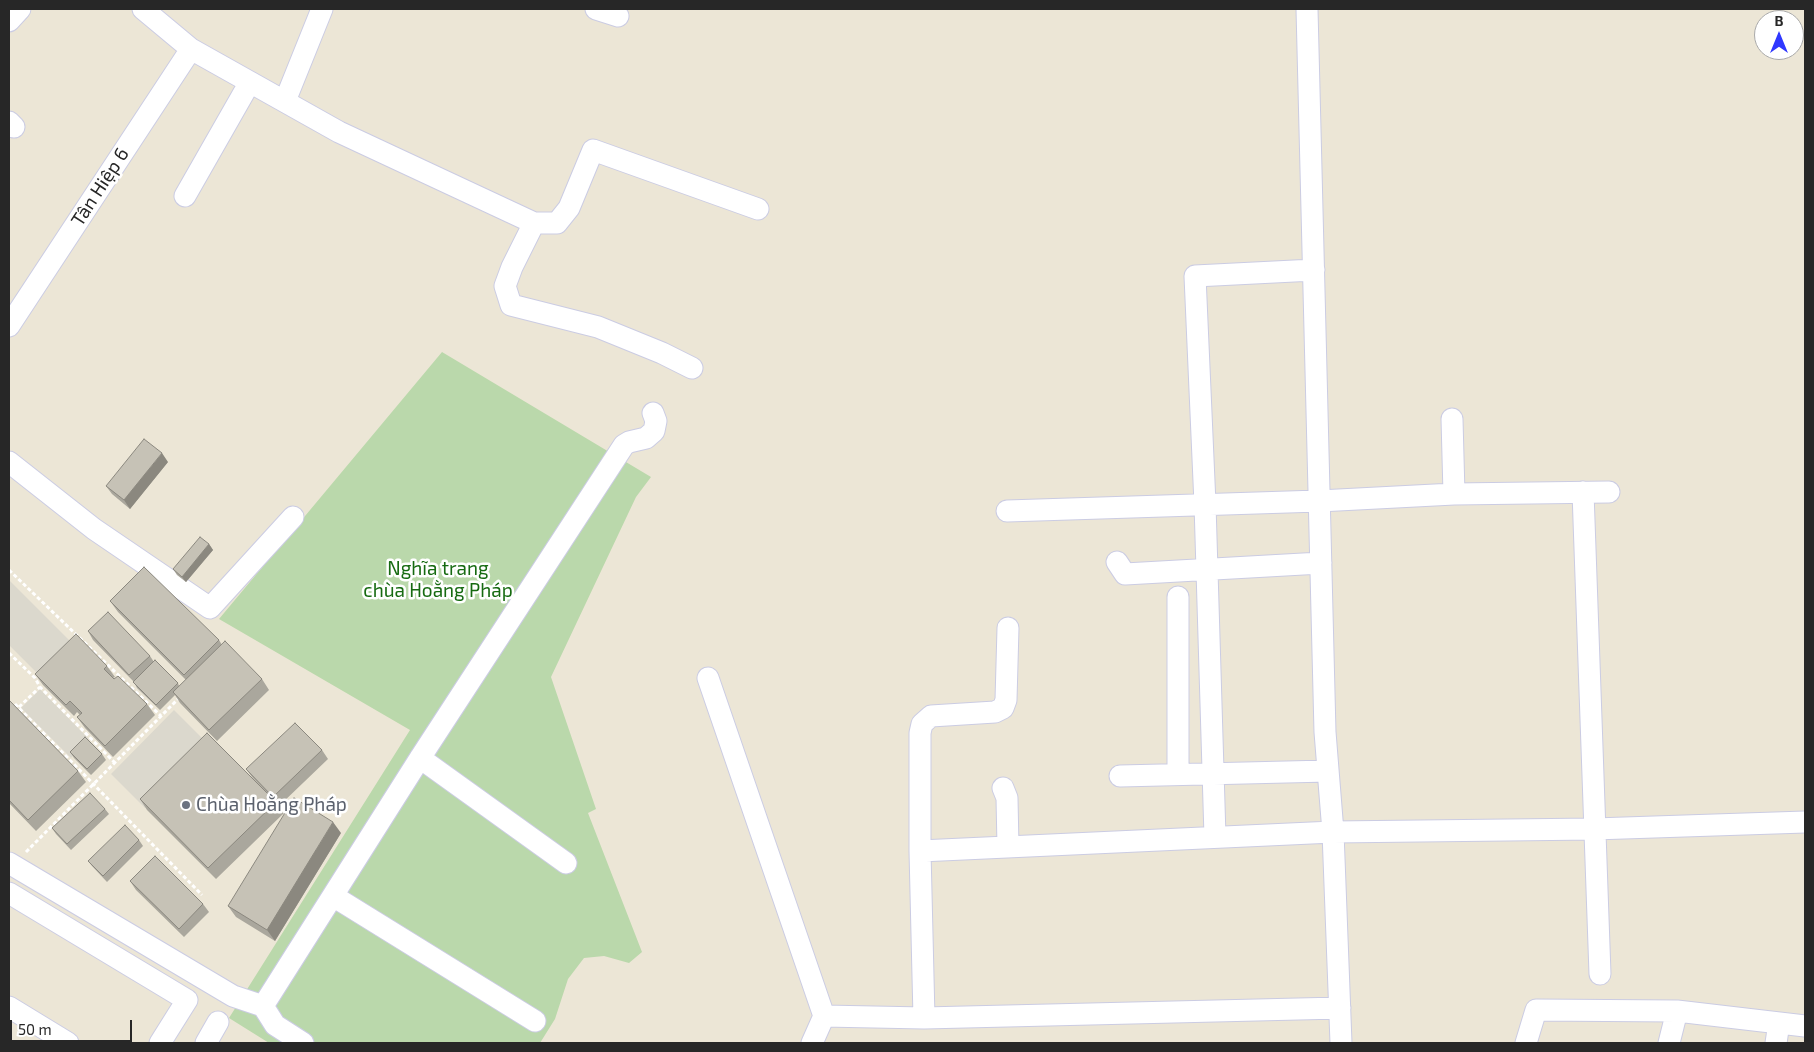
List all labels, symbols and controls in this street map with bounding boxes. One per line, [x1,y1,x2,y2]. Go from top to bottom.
north arrow [1754,10,1804,60]
text: B [1775,12,1783,29]
street label: Tân Hiệp 6 [66,144,134,230]
park label: Nghĩa trang chùa Hoằng Pháp [363,558,513,602]
place label: Chùa Hoằng Pháp [196,794,347,816]
marker: Chùa Hoằng Pháp [180,799,192,811]
scale bar [12,1010,135,1042]
text: 50 m [18,1020,52,1038]

